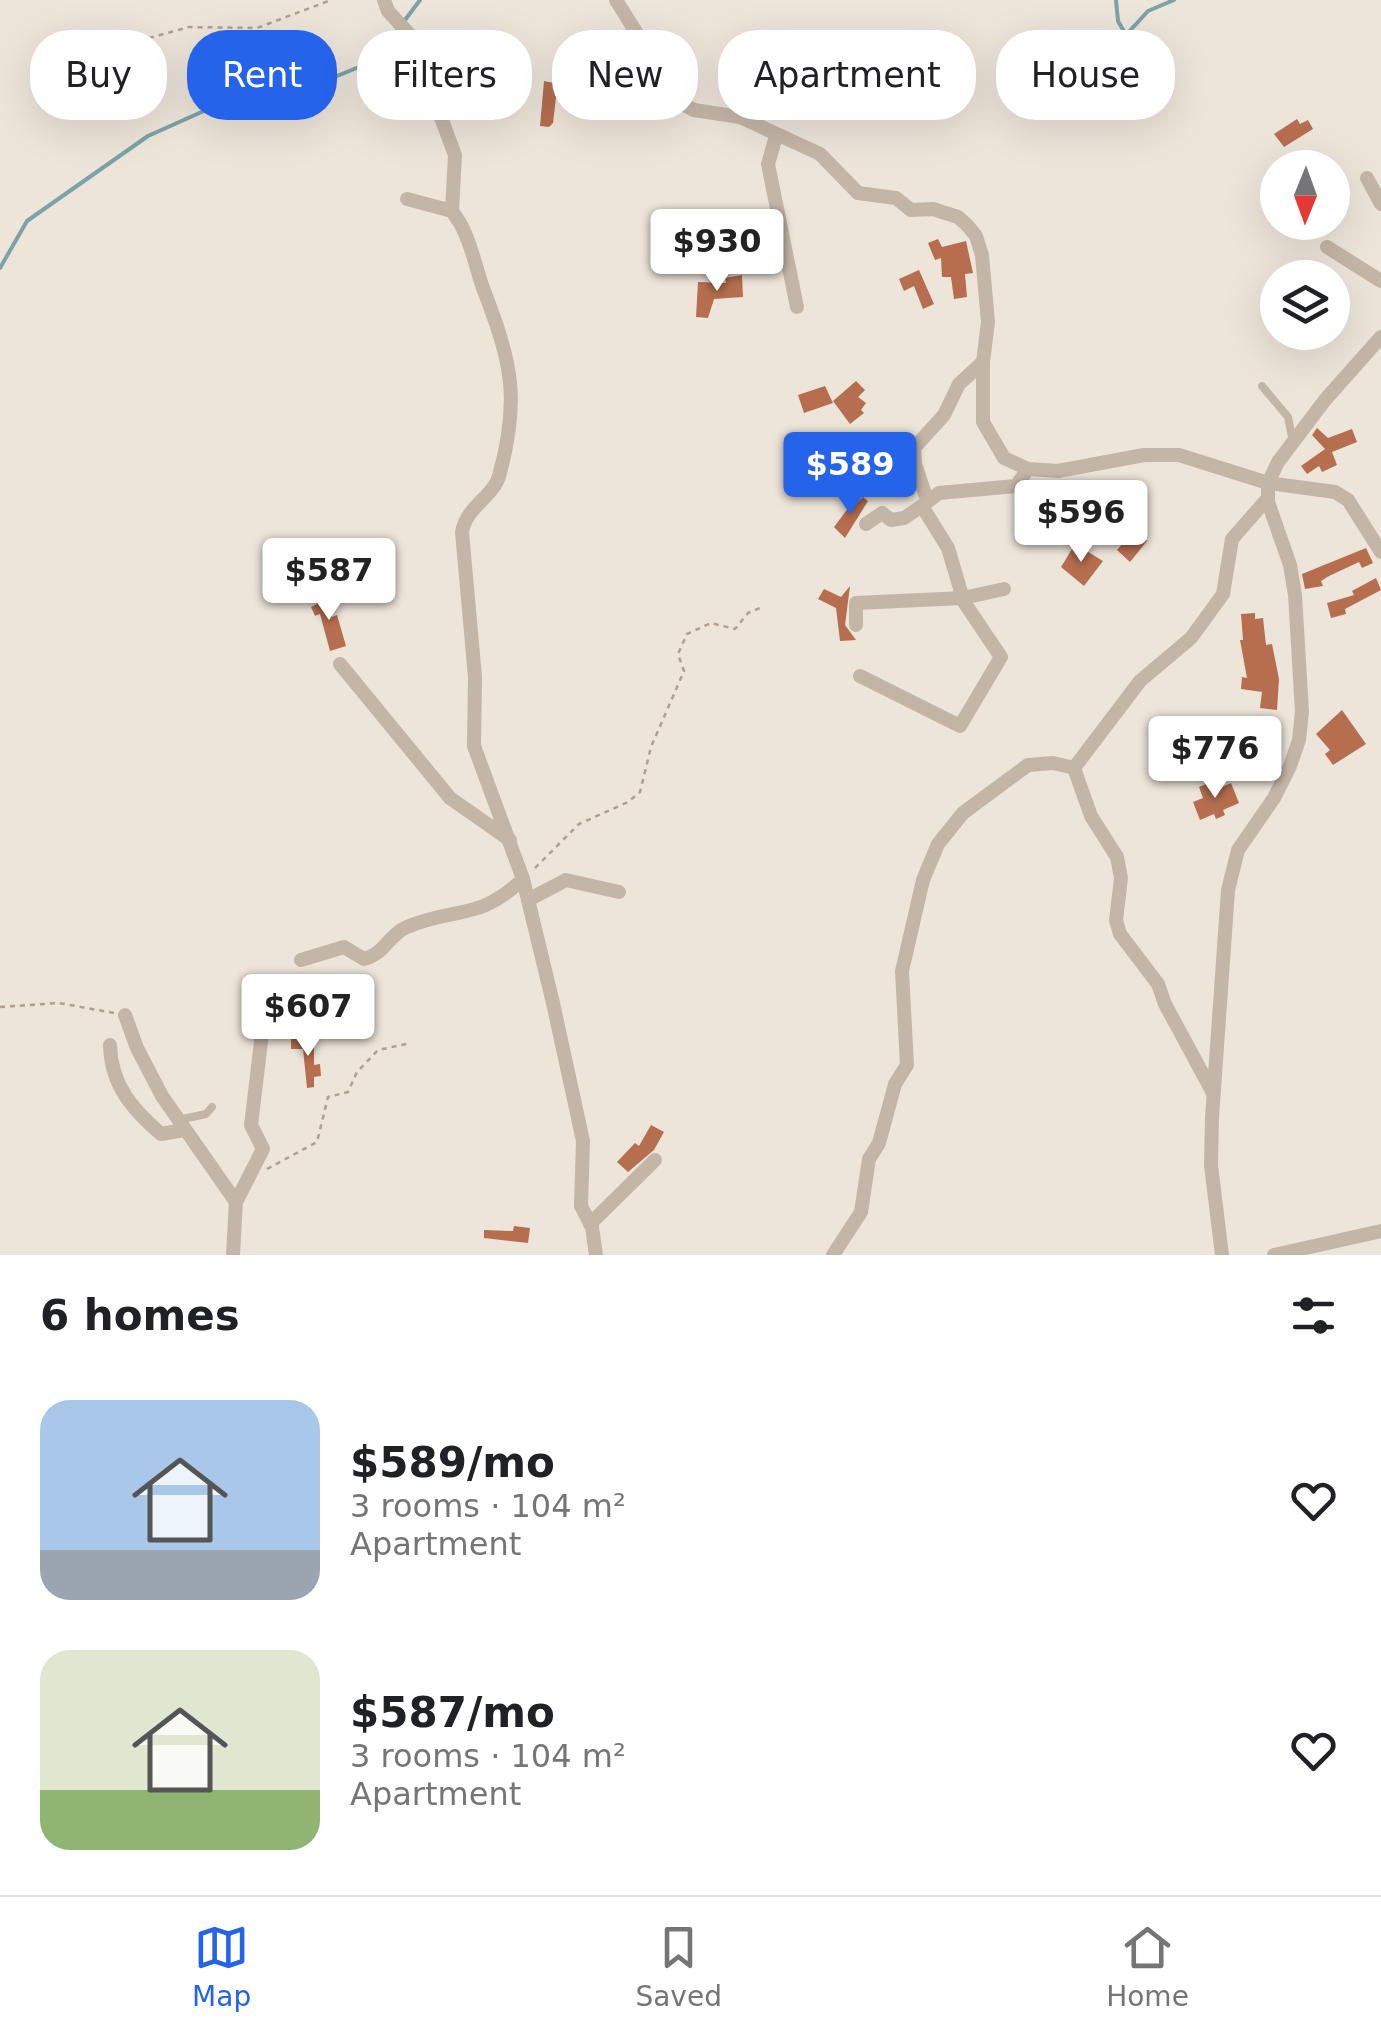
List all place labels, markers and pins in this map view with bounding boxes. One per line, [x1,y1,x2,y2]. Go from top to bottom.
pin: $930 [658,209,776,294]
pin: $589 [791,432,909,517]
pin: $596 [1022,480,1140,565]
pin: $587 [270,538,388,623]
pin: $776 [1156,716,1274,801]
pin: $607 [249,974,367,1059]

